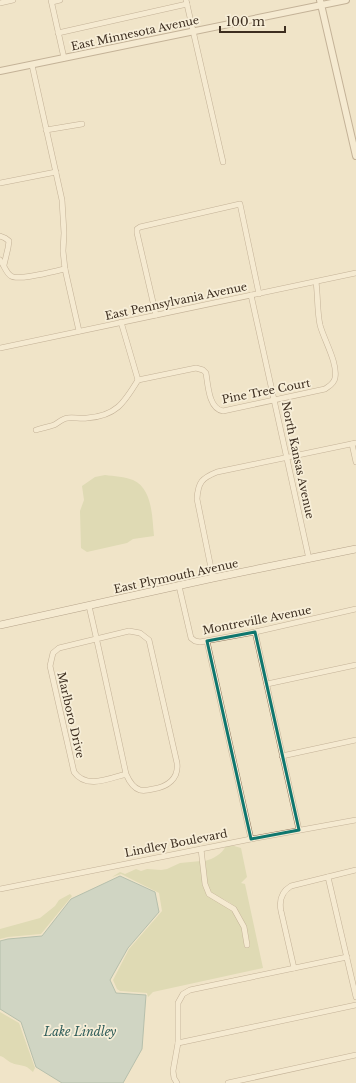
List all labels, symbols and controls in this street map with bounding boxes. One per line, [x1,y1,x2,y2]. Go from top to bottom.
scale bar [220,8,285,34]
street label: East Minnesota Avenue [70,13,200,53]
text: 100 m [226,14,265,29]
street label: East Pennsylvania Avenue [104,279,248,323]
street label: Pine Tree Court [221,375,312,406]
street label: North Kansas Avenue [279,400,317,520]
street label: East Plymouth Avenue [112,556,240,596]
street label: Montreville Avenue [201,603,313,637]
street label: Marlboro Drive [54,670,88,760]
street label: Lindley Boulevard [123,826,229,860]
water label: Lake Lindley [43,1024,117,1039]

